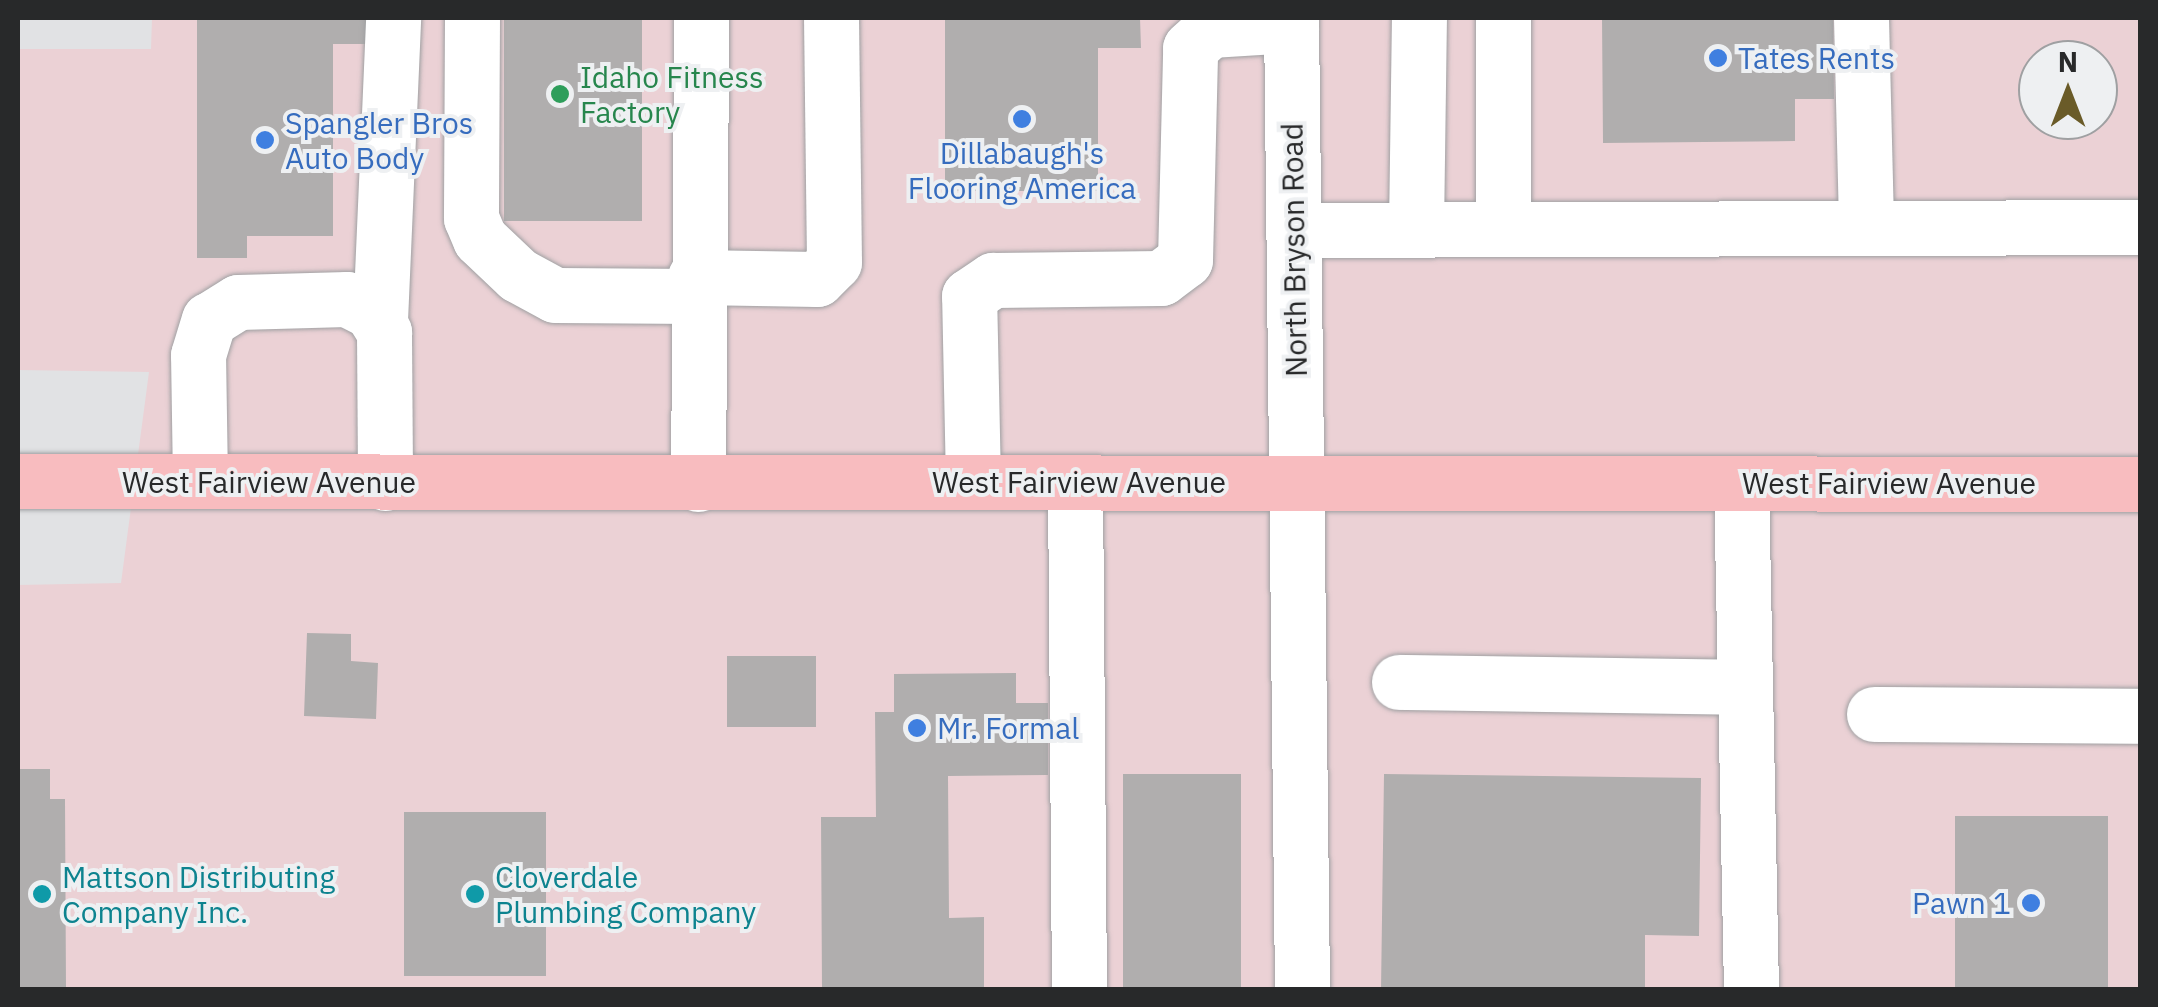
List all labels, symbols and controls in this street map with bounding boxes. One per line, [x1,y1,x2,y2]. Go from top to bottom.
place label: Tates Rents [1738,40,1895,76]
north arrow [2018,40,2118,140]
text: N [2058,43,2078,80]
marker: Tates Rents [1707,47,1729,69]
place label: Idaho Fitness Factory [580,59,764,130]
marker: Idaho Fitness Factory [549,83,571,105]
place label: Spangler Bros Auto Body [285,105,473,176]
marker: Dillabaugh's Flooring America [1011,108,1033,130]
street label: North Bryson Road [1274,123,1314,377]
marker: Spangler Bros Auto Body [254,129,276,151]
place label: Dillabaugh's Flooring America [908,135,1136,206]
street label: West Fairview Avenue [122,464,416,500]
street label: West Fairview Avenue [932,464,1226,500]
street label: West Fairview Avenue [1742,465,2036,501]
place label: Mr. Formal [937,710,1079,746]
marker: Mr. Formal [906,717,928,739]
place label: Mattson Distributing Company Inc. [62,859,335,930]
place label: Cloverdale Plumbing Company [495,859,756,930]
marker: Mattson Distributing Company Inc. [31,883,53,905]
marker: Cloverdale Plumbing Company [464,883,486,905]
place label: Pawn 1 [1912,885,2011,921]
marker: Pawn 1 [2020,892,2042,914]

